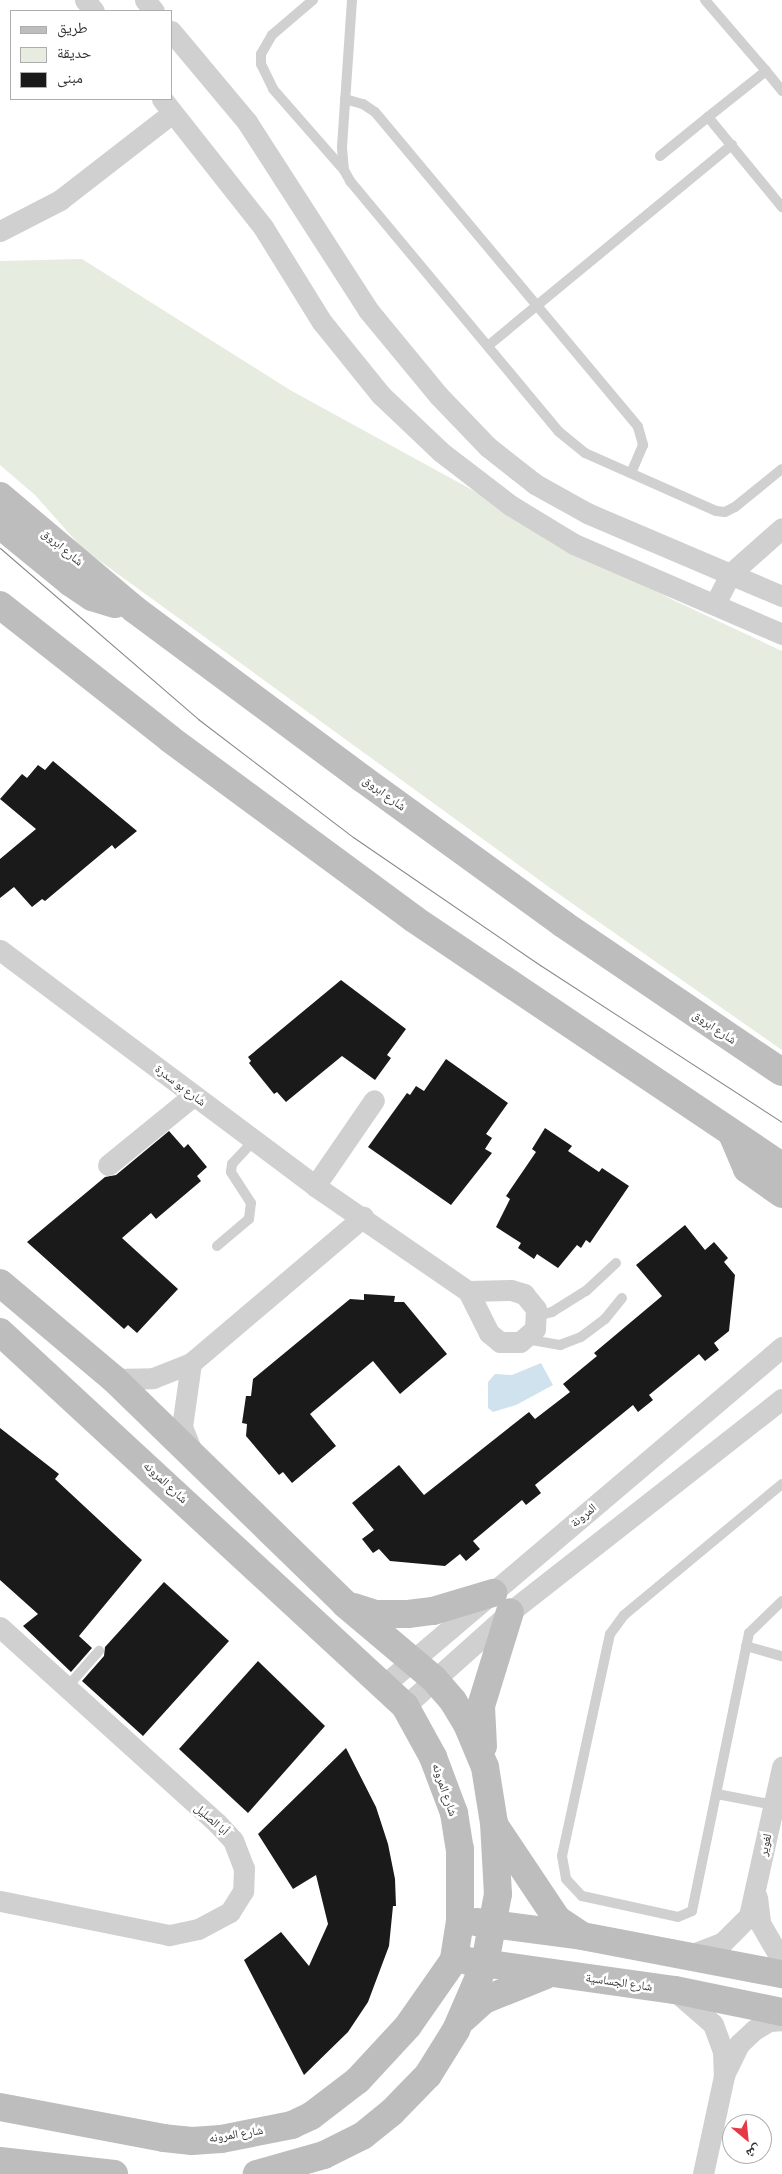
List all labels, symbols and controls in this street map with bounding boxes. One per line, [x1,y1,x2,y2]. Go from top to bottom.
legend [10,10,172,100]
text: طريق [57,18,88,39]
text: حديقة [57,43,91,64]
text: مبنى [57,68,83,89]
street label: شارع ابروق [38,527,86,569]
street label: شارع ابروق [360,774,408,814]
street label: شارع ابروق [689,1008,739,1048]
street label: شارع بو سدرة [152,1062,208,1110]
street label: شارع المرونه [140,1459,190,1507]
street label: المرونة [568,1501,600,1531]
street label: شارع المرونه [428,1762,460,1818]
street label: أبا الصليل [191,1801,231,1839]
street label: لغوير [757,1833,775,1857]
street label: شارع الجساسية [585,1971,653,1995]
north arrow [722,2114,772,2164]
street label: شارع المرونه [208,2124,264,2146]
text: ش [742,2139,765,2164]

